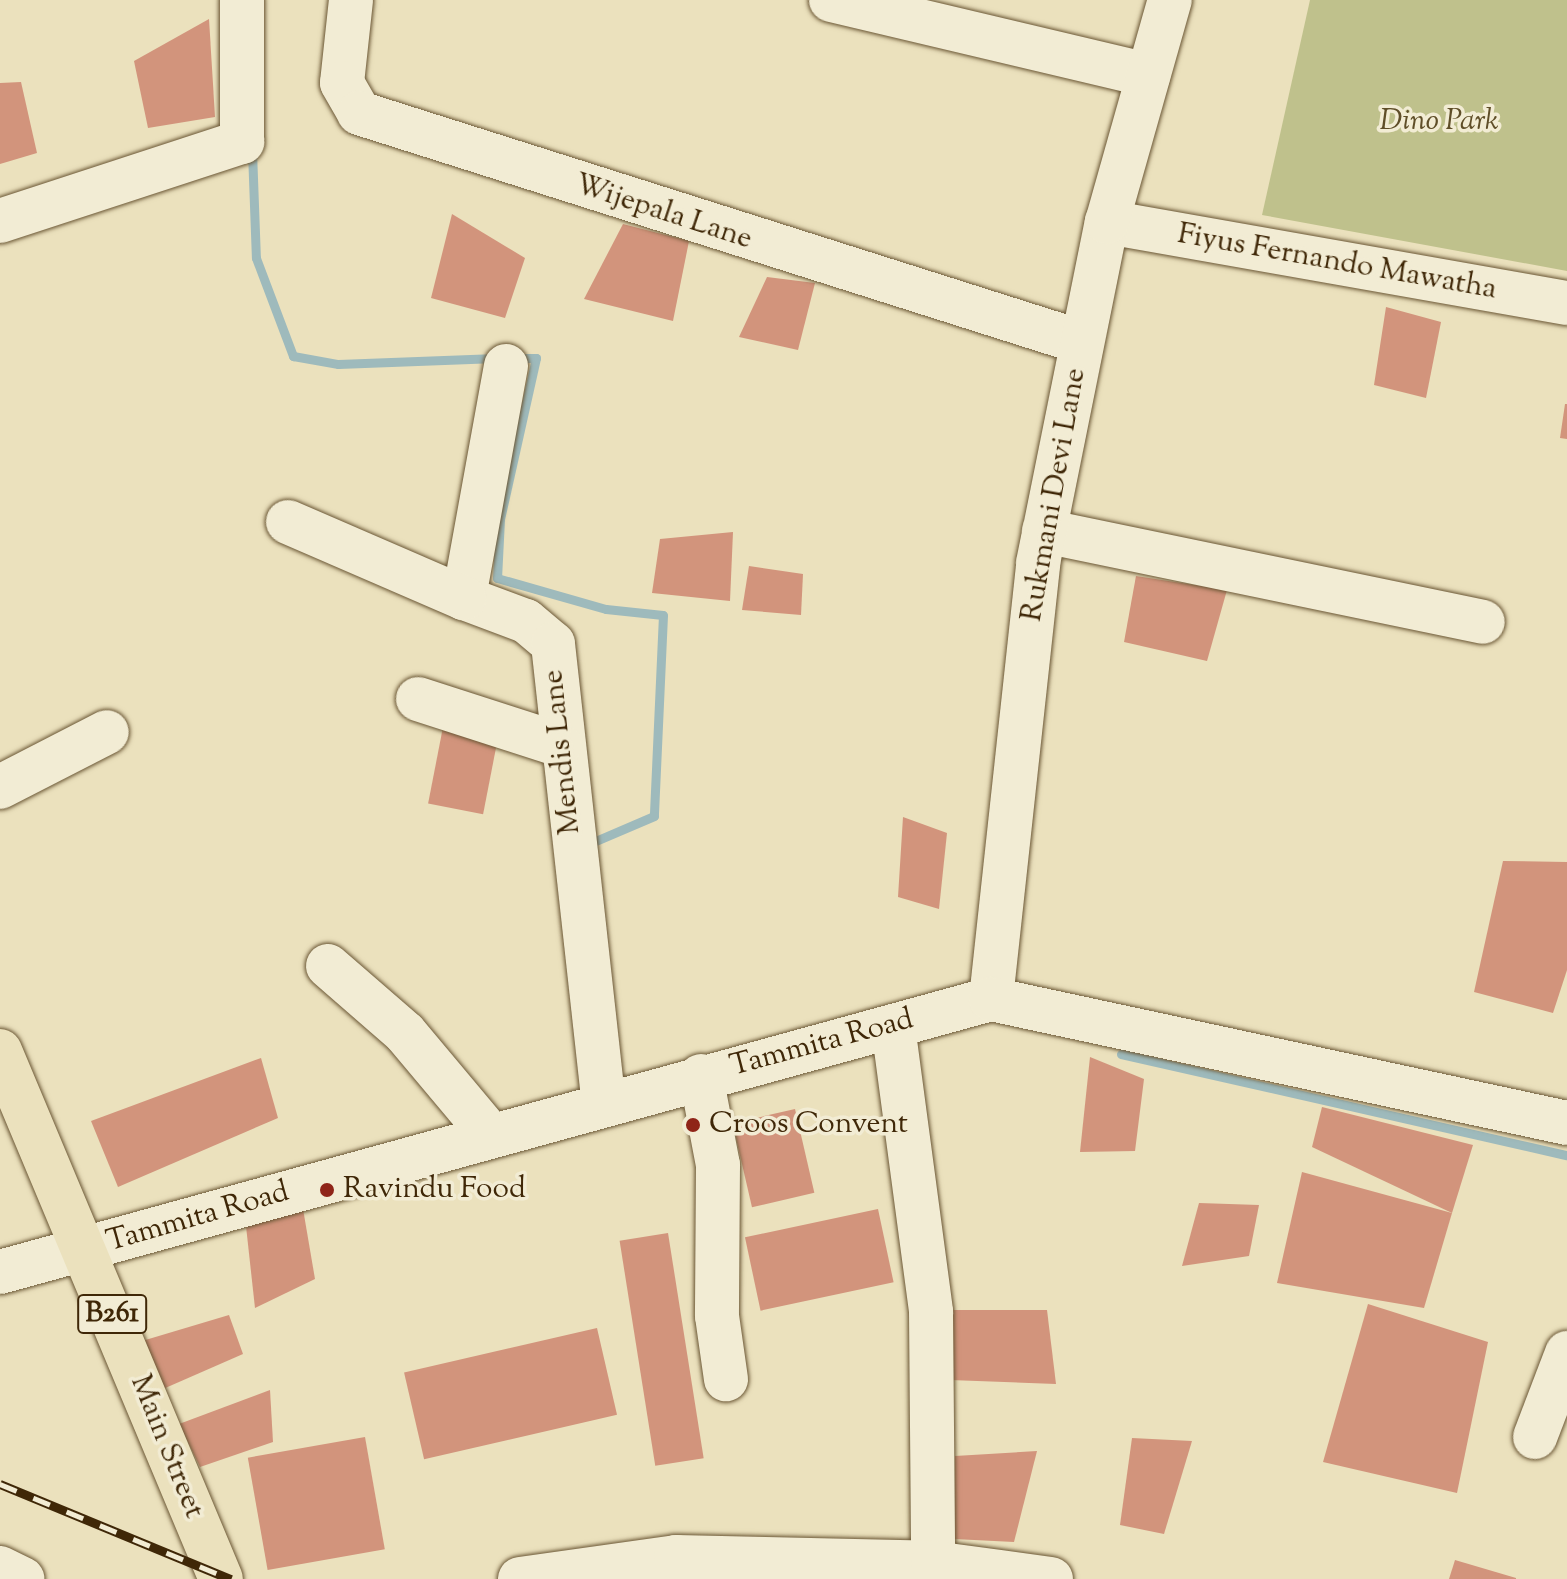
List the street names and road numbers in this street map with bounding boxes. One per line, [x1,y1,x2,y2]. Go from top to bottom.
street label: Wijepala Lane [570,167,756,259]
street label: Fiyus Fernando Mawatha [1175,217,1499,309]
street label: Rukmani Devi Lane [1015,365,1095,625]
street label: Mendis Lane [536,668,590,836]
street label: Tammita Road [726,1002,918,1086]
street label: Tammita Road [103,1175,293,1261]
road number: B261 [76,1290,148,1338]
street label: Main Street [121,1370,211,1524]

